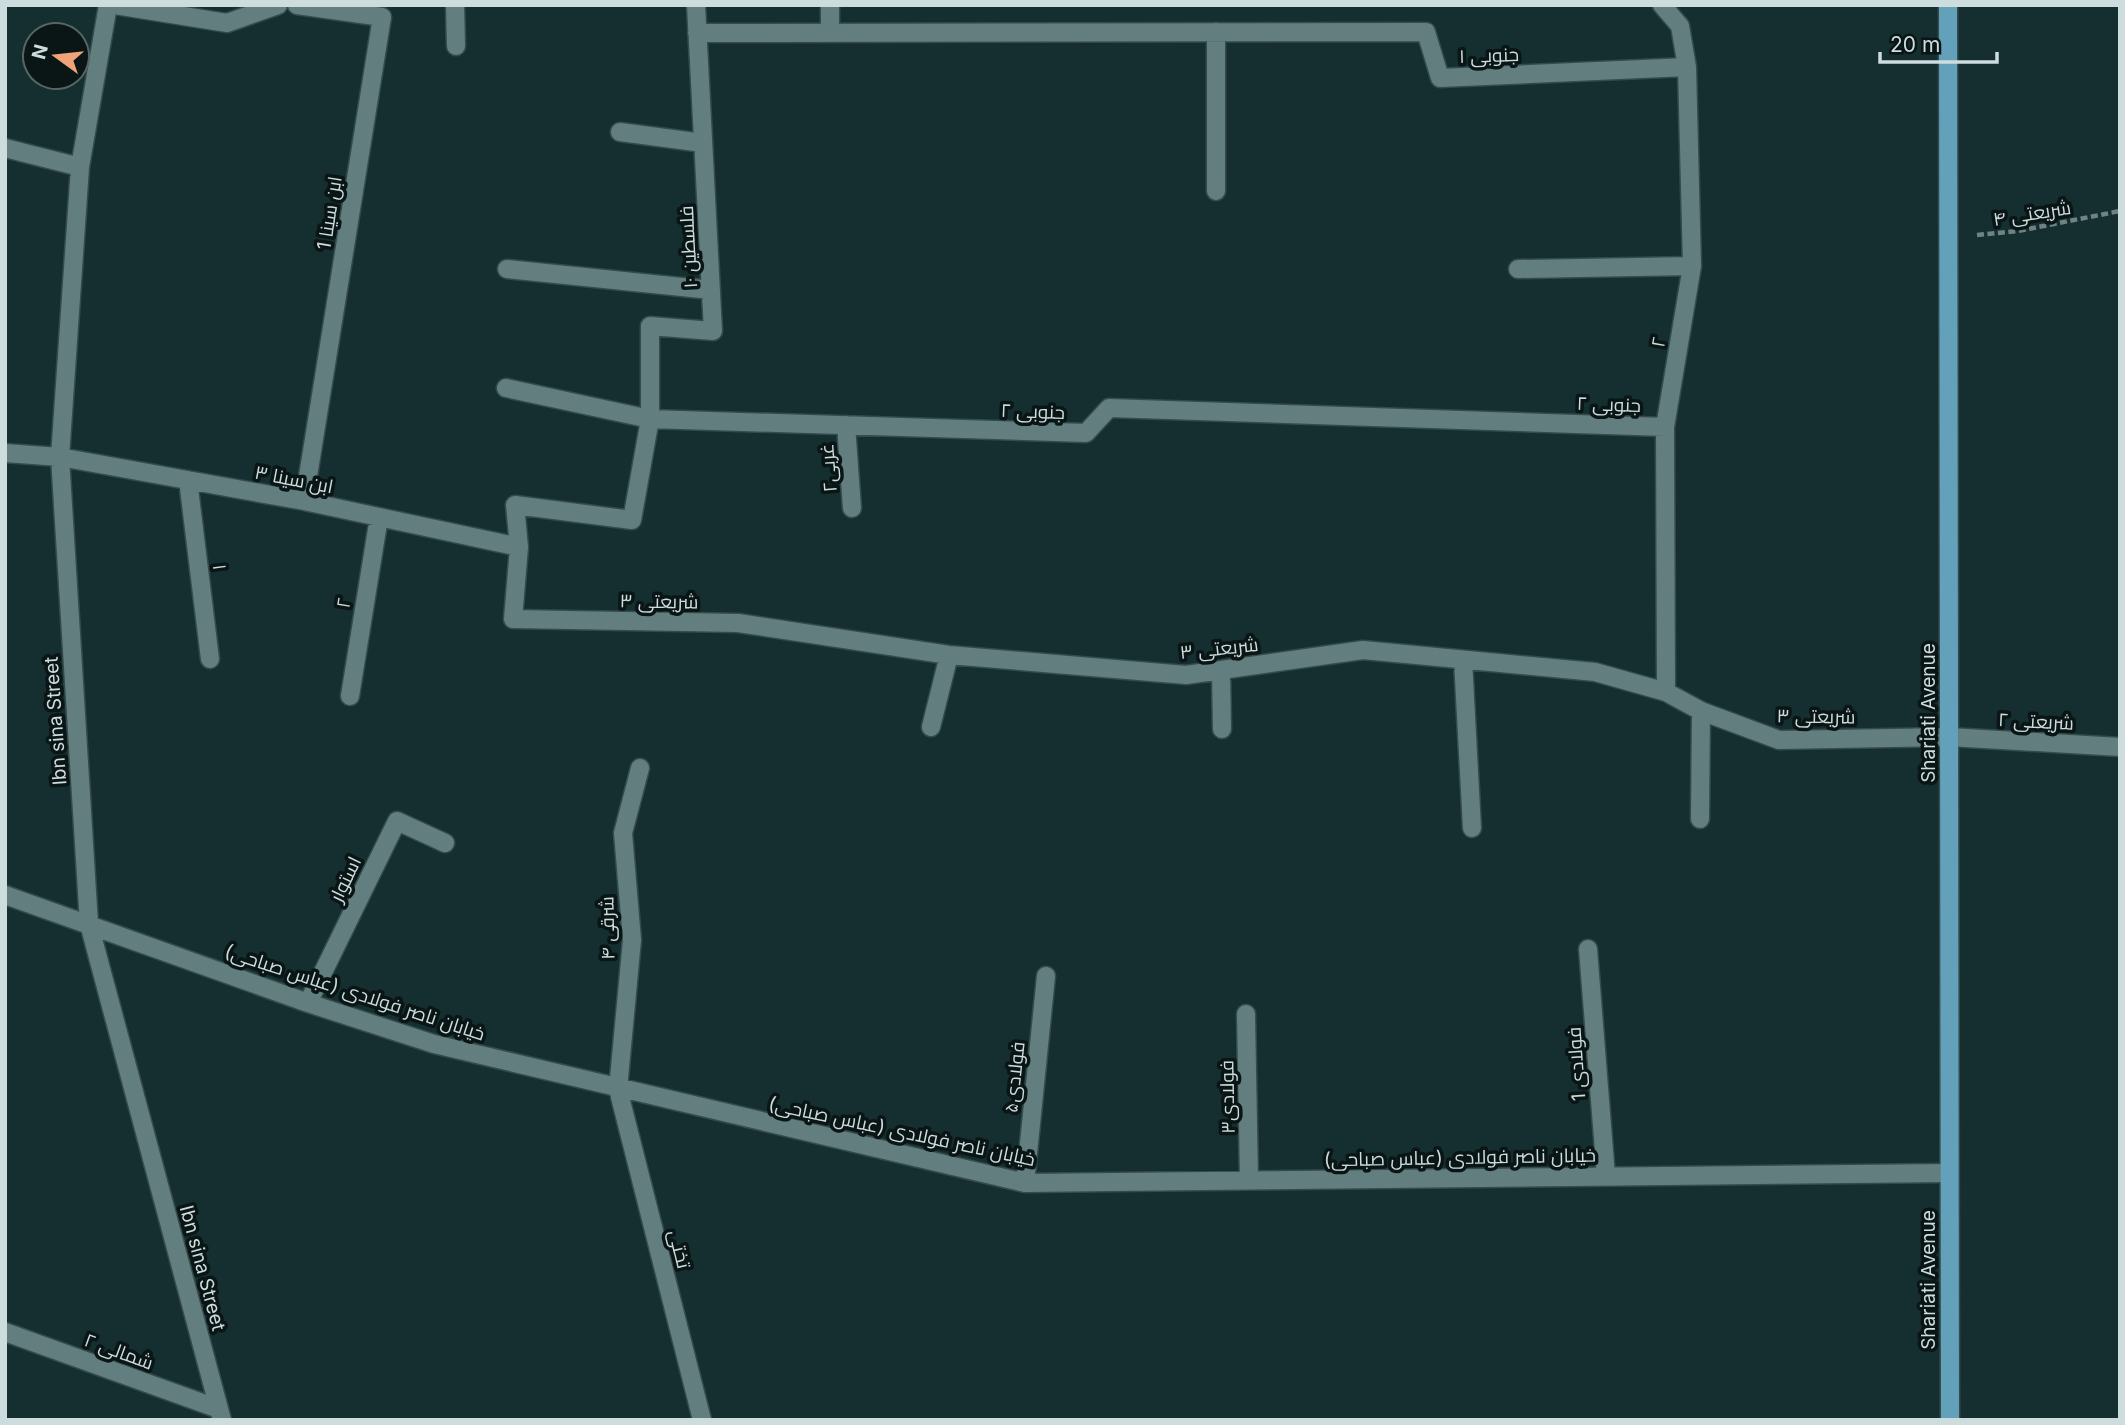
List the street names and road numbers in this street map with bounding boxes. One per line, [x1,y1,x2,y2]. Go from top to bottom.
street label: ۱ جنوبی [1459,43,1520,68]
street label: ابن سینا 1 [312,175,347,252]
street label: شریعتی ۴ [1991,196,2073,231]
street label: فلسطین ۱۰ [675,205,702,289]
street label: ۲ [1646,335,1671,349]
street label: ۲ جنوبی [1576,392,1642,417]
street label: ۲ جنوبی [1000,399,1066,424]
street label: غربی۲ [815,443,842,493]
street label: ابن سینا ۳ [253,461,335,498]
street label: ۱ [208,563,231,571]
street label: شریعتی ۳ [619,589,699,614]
street label: ۲ [331,596,356,610]
street label: شریعتی ۳ [1179,633,1259,664]
street label: Shariati Avenue [1917,643,1940,783]
street label: Ibn sina Street [40,656,71,786]
street label: شریعتی ۳ [1776,704,1856,729]
street label: شریعتی ۲ [1997,708,2075,735]
street label: استوار [324,853,366,907]
street label: ۴ شرقی [595,896,620,960]
street label: خیابان ناصر فولادی (عباس صباحی) [222,939,488,1045]
street label: فولادی 1 [1562,1026,1591,1102]
street label: فولادی۵ [999,1040,1030,1114]
street label: فولادی۳ [1215,1060,1240,1134]
street label: خیابان ناصر فولادی (عباس صباحی) [766,1092,1037,1171]
street label: خیابان ناصر فولادی (عباس صباحی) [1324,1144,1596,1171]
street label: Ibn sina Street [175,1203,230,1333]
street label: Shariati Avenue [1917,1210,1940,1350]
street label: تختی [664,1227,695,1271]
street label: ۲ شمالی [81,1328,156,1375]

